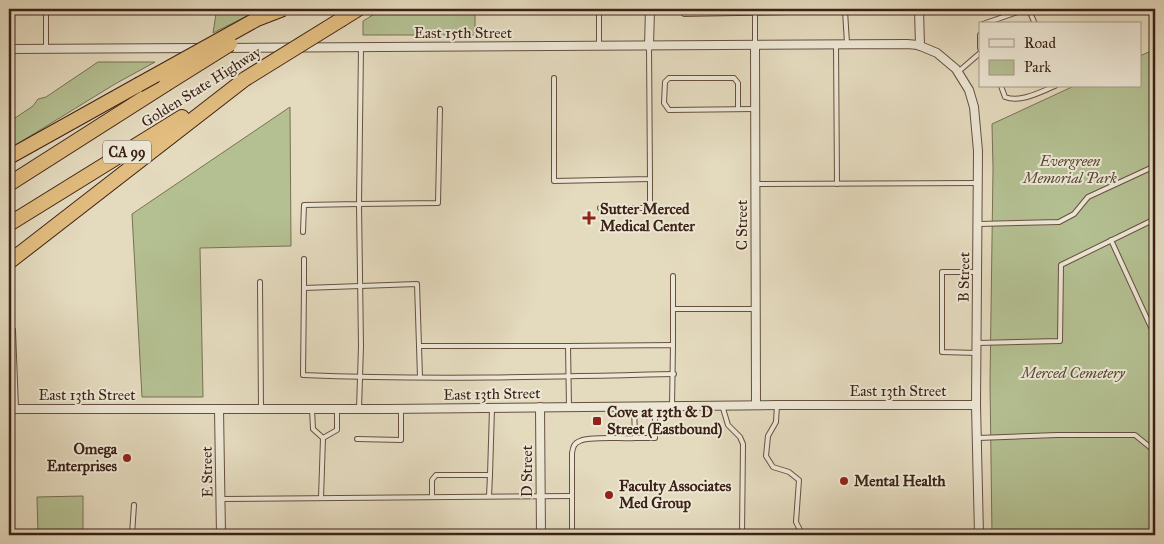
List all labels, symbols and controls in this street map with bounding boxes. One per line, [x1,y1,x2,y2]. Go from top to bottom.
legend [979,22,1142,88]
street label: East 15th Street [414,24,513,42]
text: Road [1024,34,1056,52]
street label: Golden State Highway [138,42,265,131]
text: Park [1024,58,1051,76]
road number: CA 99 [103,140,151,163]
park label: Evergreen Memorial Park [1021,152,1117,187]
street label: C Street [733,199,751,250]
place label: Sutter Merced Medical Center [600,200,695,235]
marker: Sutter Merced Medical Center [582,211,596,225]
street label: B Street [955,251,973,302]
park label: Merced Cemetery [1019,364,1126,382]
street label: East 13th Street [849,382,947,400]
street label: East 13th Street [443,384,541,404]
street label: East 13th Street [38,386,136,404]
place label: Cove at 13th & D Street (Eastbound) [607,403,722,439]
marker: Cove at 13th & D Street (Eastbound) [591,415,603,427]
place label: Omega Enterprises [47,440,118,476]
street label: D Street [518,444,536,497]
street label: E Street [198,446,216,498]
marker: Omega Enterprises [121,452,133,464]
place label: Mental Health [854,472,946,490]
marker: Mental Health [838,475,850,487]
place label: Faculty Associates Med Group [619,477,732,513]
marker: Faculty Associates Med Group [603,489,615,501]

